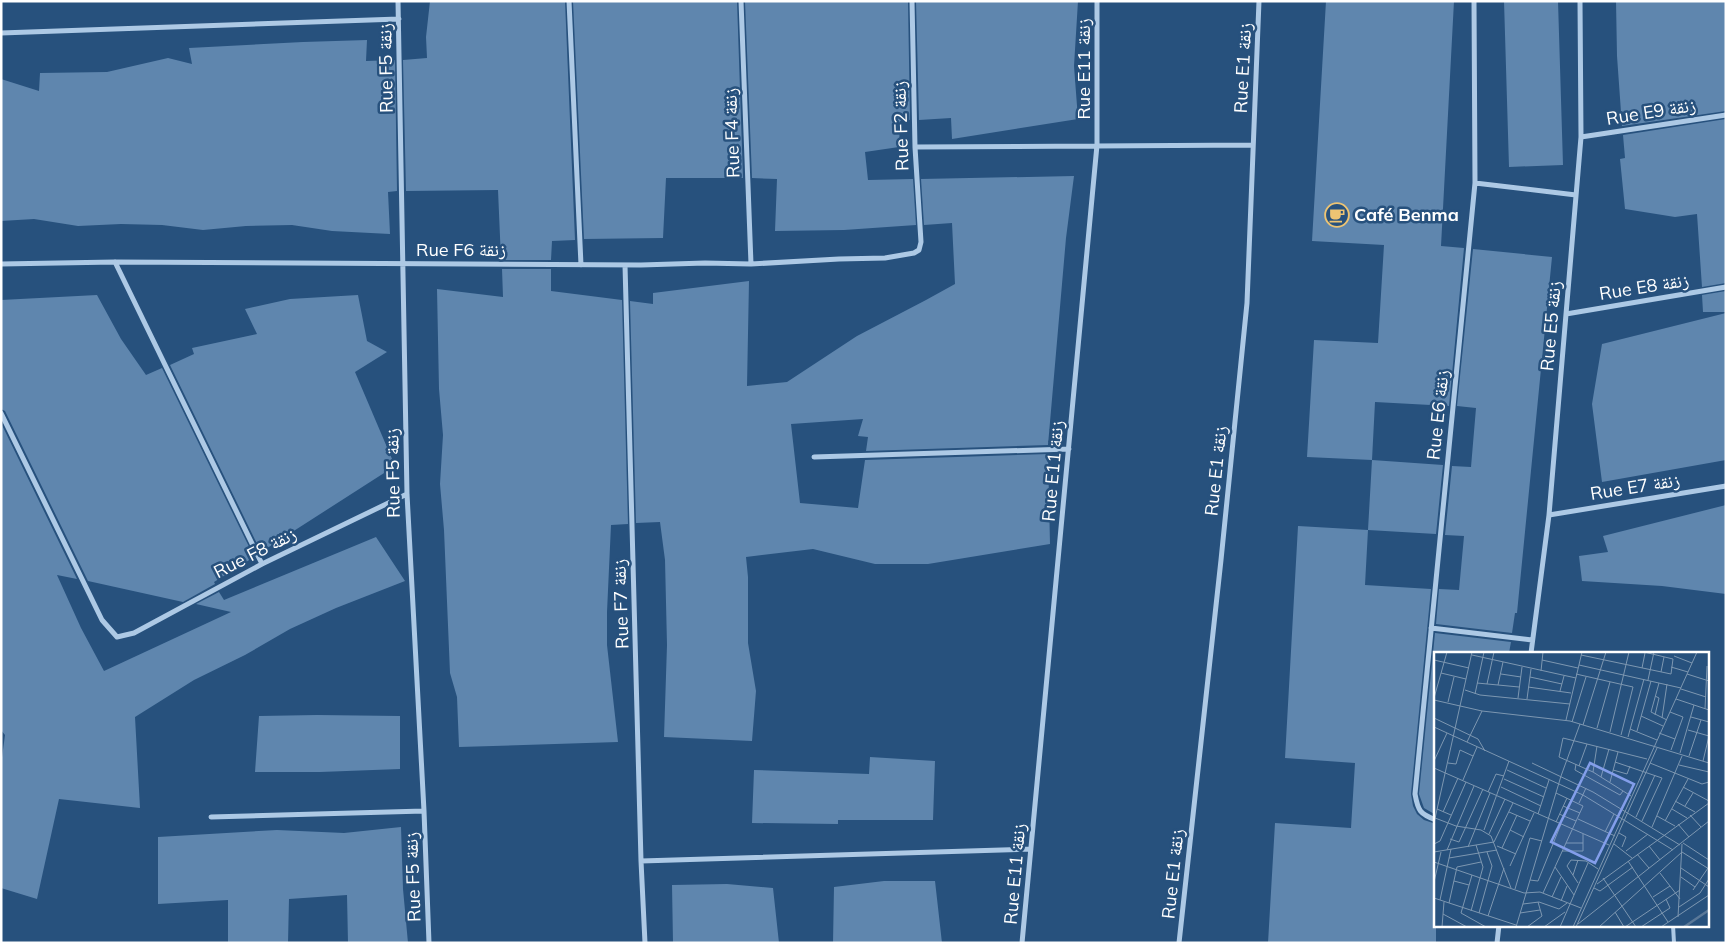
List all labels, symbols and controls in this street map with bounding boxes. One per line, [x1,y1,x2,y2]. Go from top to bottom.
street label: Rue E11 زنقة [1072,18,1095,120]
street label: Rue E1 زنقة [1229,22,1256,114]
street label: Rue F5 زنقة [373,23,398,113]
street label: Rue F2 زنقة [887,81,914,171]
street label: Rue F4 زنقة [718,88,745,178]
street label: Rue E9 زنقة [1604,93,1697,130]
cafe icon: Café Benma [1324,202,1350,228]
place label: Café Benma [1354,203,1459,226]
street label: Rue F6 زنقة [416,238,506,261]
street label: Rue E8 زنقة [1597,268,1690,305]
street label: Rue E5 زنقة [1535,280,1566,372]
street label: Rue E6 زنقة [1421,369,1454,461]
street label: Rue E11 زنقة [1037,419,1068,522]
street label: Rue E1 زنقة [1199,425,1232,517]
street label: Rue F5 زنقة [380,428,405,518]
street label: Rue E7 زنقة [1588,468,1681,505]
street label: Rue F8 زنقة [209,522,300,583]
street label: Rue F7 زنقة [607,559,634,649]
inset map [1434,652,1710,926]
street label: Rue E11 زنقة [999,822,1030,925]
street label: Rue E1 زنقة [1156,828,1189,920]
street label: Rue F5 زنقة [399,832,426,922]

